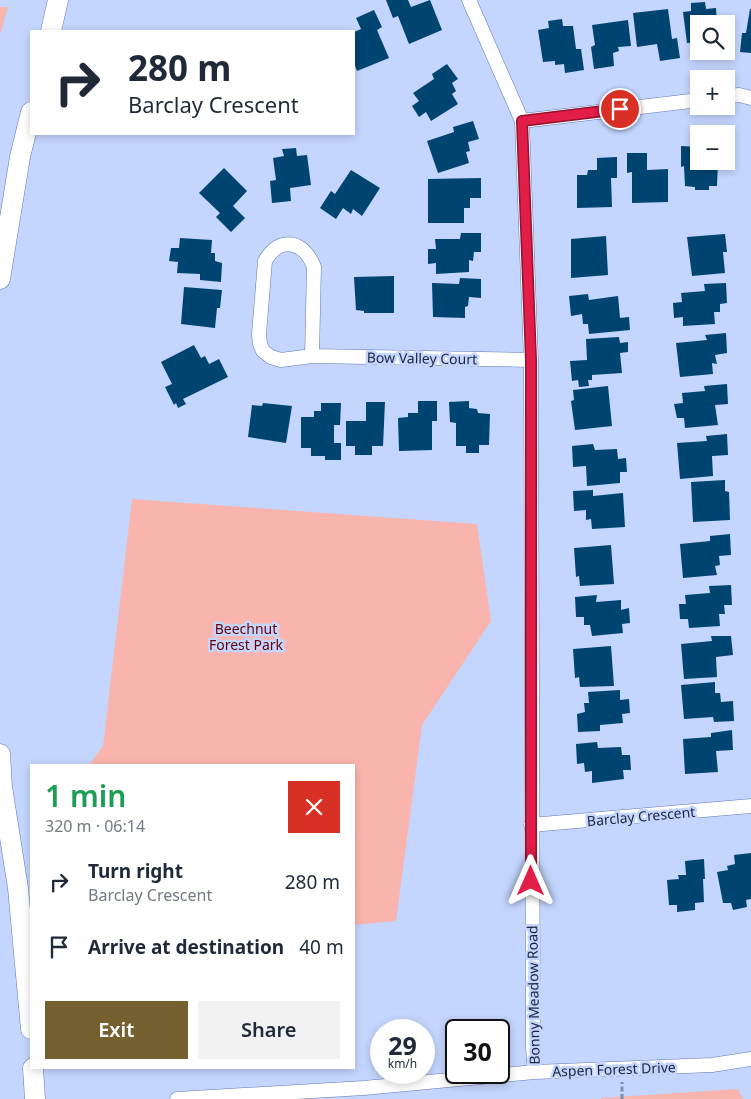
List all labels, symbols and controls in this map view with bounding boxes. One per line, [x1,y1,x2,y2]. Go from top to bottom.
map controls [690,15,735,170]
button: search [690,15,735,60]
text: 280 m [128,44,231,91]
icon: right [45,50,110,115]
button: + [690,70,735,115]
pin [599,88,641,130]
text: Barclay Crescent [128,89,299,119]
icon: arrive [606,95,634,123]
button: − [690,125,735,170]
street label: Bow Valley Court [367,348,477,368]
park label: Beechnut Forest Park [209,619,284,654]
text: 1 min [45,775,126,816]
button: close [288,781,340,833]
street label: Barclay Crescent [586,802,696,830]
text: 320 m · 06:14 [45,815,145,837]
position arrow [504,854,556,906]
text: Turn right [88,858,183,884]
icon: right [45,868,73,896]
text: 280 m [285,869,340,895]
text: Barclay Crescent [88,884,212,906]
street label: Bonny Meadow Road [522,925,544,1065]
icon: arrive [45,933,73,961]
text: Arrive at destination [88,934,284,960]
text: 40 m [299,934,344,960]
button: Exit [45,1001,188,1059]
button: Share [198,1001,340,1059]
speed limit sign: 30 [445,1019,510,1084]
text: 29 [388,1028,417,1062]
text: km/h [388,1055,417,1072]
street label: Aspen Forest Drive [552,1057,676,1081]

